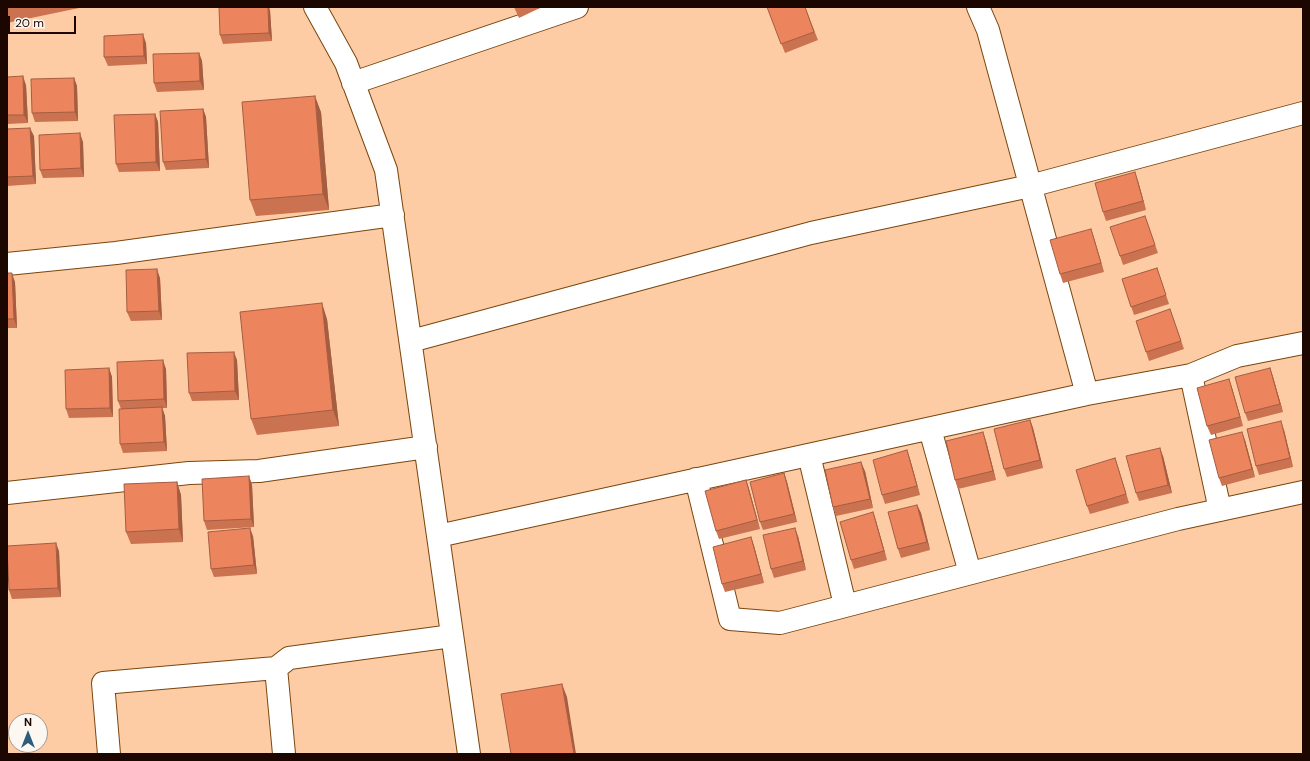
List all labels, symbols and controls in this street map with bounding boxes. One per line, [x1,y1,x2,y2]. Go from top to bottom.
scale bar [10,8,78,34]
text: 20 m [15,15,44,31]
north arrow [8,713,48,753]
text: N [24,715,32,729]

